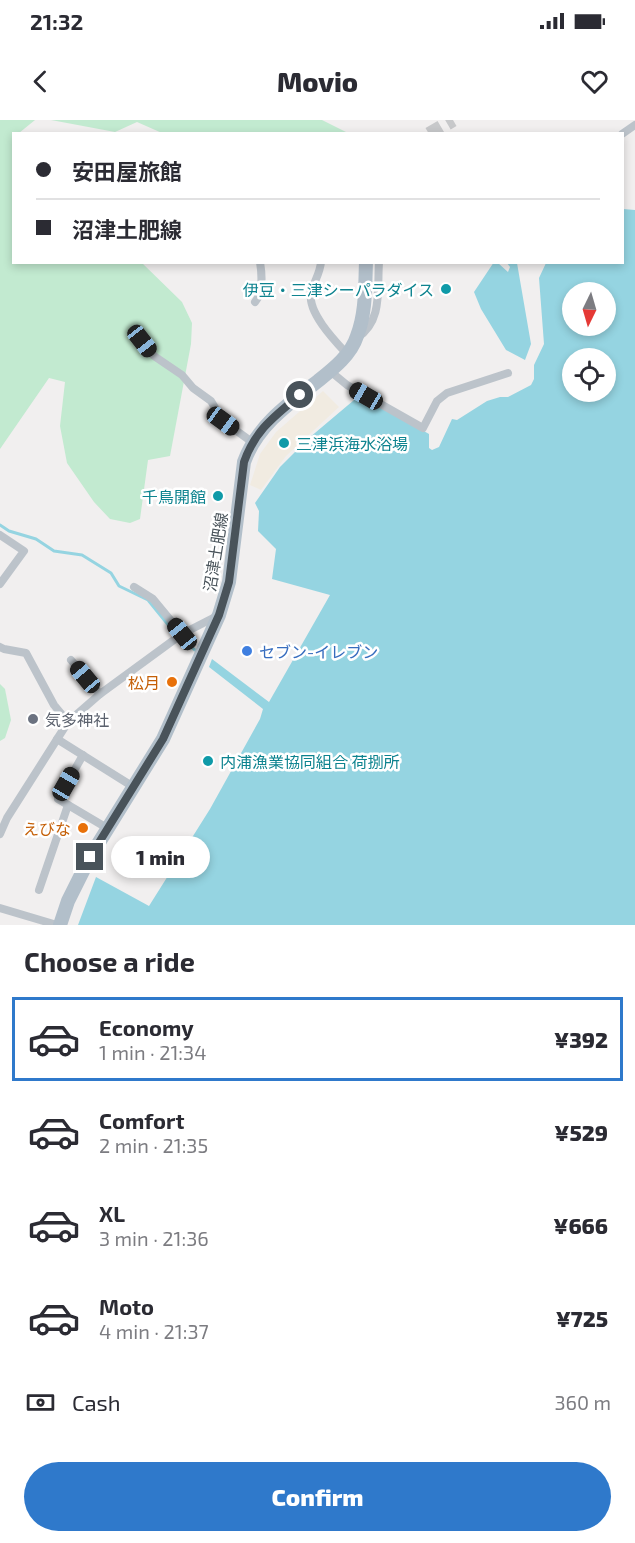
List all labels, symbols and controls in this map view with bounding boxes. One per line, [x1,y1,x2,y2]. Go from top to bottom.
text: 21:32 [30,8,83,34]
icon: back [24,65,57,98]
text: Movio [277,65,358,97]
icon: heart [578,65,611,98]
text: 安田屋旅館 [72,158,182,184]
text: 沼津土肥線 [72,216,182,242]
place label: 伊豆・三津シーパラダイス [243,280,434,299]
marker: 伊豆・三津シーパラダイス [439,282,453,296]
north arrow [562,282,616,336]
map controls [562,282,616,402]
car [124,321,160,361]
button: locate [562,348,616,402]
car [346,379,386,413]
route start [286,381,313,408]
car [203,403,243,439]
place label: 三津浜海水浴場 [296,434,408,453]
marker: 三津浜海水浴場 [277,436,291,450]
place label: 千鳥開館 [142,487,206,506]
marker: 千鳥開館 [211,489,225,503]
street label: 沼津土肥線 [199,511,231,593]
car [164,614,200,654]
place label: セブン-イレブン [259,642,378,661]
marker: セブン-イレブン [240,644,254,658]
car [67,657,103,697]
place label: 松月 [128,673,160,692]
marker: 松月 [165,675,179,689]
place label: 気多神社 [45,710,109,729]
marker: 気多神社 [26,712,40,726]
place label: 内浦漁業協同組合 荷捌所 [220,752,400,771]
marker: 内浦漁業協同組合 荷捌所 [201,754,215,768]
car [49,764,83,804]
place label: えびな [23,819,71,838]
marker: えびな [76,821,90,835]
callout: 1 min [111,836,210,878]
route end [76,843,103,870]
text: 1 min [136,845,185,869]
text: Choose a ride [24,945,195,977]
icon: car [27,1012,81,1066]
text: Economy [99,1014,194,1040]
text: ¥392 [554,1026,608,1052]
text: 1 min · 21:34 [99,1040,207,1064]
icon: car [27,1105,81,1159]
text: Comfort [99,1107,184,1133]
text: ¥529 [554,1119,608,1145]
text: 2 min · 21:35 [99,1133,208,1157]
icon: car [27,1198,81,1252]
text: XL [99,1200,125,1226]
text: ¥666 [553,1212,608,1238]
text: 3 min · 21:36 [99,1226,209,1250]
icon: car [27,1291,81,1345]
text: Moto [99,1293,154,1319]
text: ¥725 [556,1305,608,1331]
text: 4 min · 21:37 [99,1319,209,1343]
icon: cash [24,1386,57,1419]
text: Cash [72,1389,121,1415]
text: 360 m [554,1390,611,1414]
button: Confirm [24,1462,611,1531]

